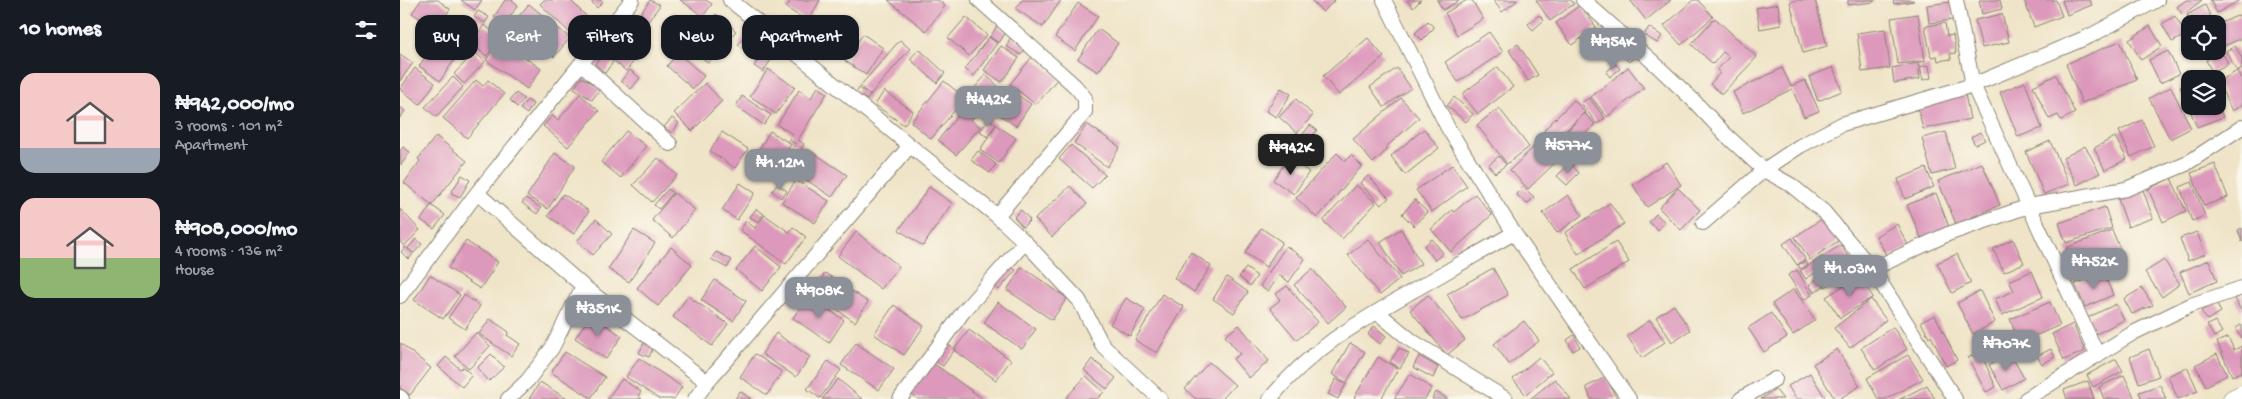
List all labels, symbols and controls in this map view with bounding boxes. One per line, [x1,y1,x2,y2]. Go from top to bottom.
chip: Buy [415,15,478,60]
chip: Rent [488,15,558,60]
chip: Filters [568,15,651,60]
chip: New [661,15,732,60]
chip: Apartment [742,15,859,60]
map controls [2181,15,2226,115]
button: locate [2181,15,2226,60]
icon: filters [352,16,380,44]
text: 10 homes [20,18,101,43]
pin: ₦954K [1578,28,1648,70]
text: ₦954K [1591,34,1635,53]
button: layers [2181,70,2226,115]
pin: ₦442K [953,86,1023,128]
text: ₦442K [966,92,1010,111]
icon: home [60,93,120,153]
text: ₦942,000/mo [175,93,294,118]
text: 3 rooms · 101 m² [175,118,283,137]
pin: ₦577K [1533,132,1603,174]
pin: ₦942K [1256,134,1326,176]
text: Apartment [175,137,247,156]
text: ₦577K [1545,138,1591,157]
text: ₦942K [1269,140,1313,159]
pin: ₦1.12M [739,148,821,191]
text: ₦1.12M [756,155,804,174]
icon: home [60,218,120,278]
text: ₦908,000/mo [175,218,297,243]
text: 4 rooms · 136 m² [175,243,283,262]
pin: ₦752K [2059,248,2129,290]
pin: ₦1.03M [1809,254,1891,297]
text: ₦752K [2072,254,2116,273]
text: ₦1.03M [1824,261,1876,280]
text: House [175,262,214,281]
pin: ₦908K [784,276,854,319]
text: ₦908K [796,283,842,302]
pin: ₦351K [563,294,633,337]
text: ₦351K [576,301,620,320]
pin: ₦707K [1971,330,2041,372]
text: ₦707K [1983,336,2029,355]

